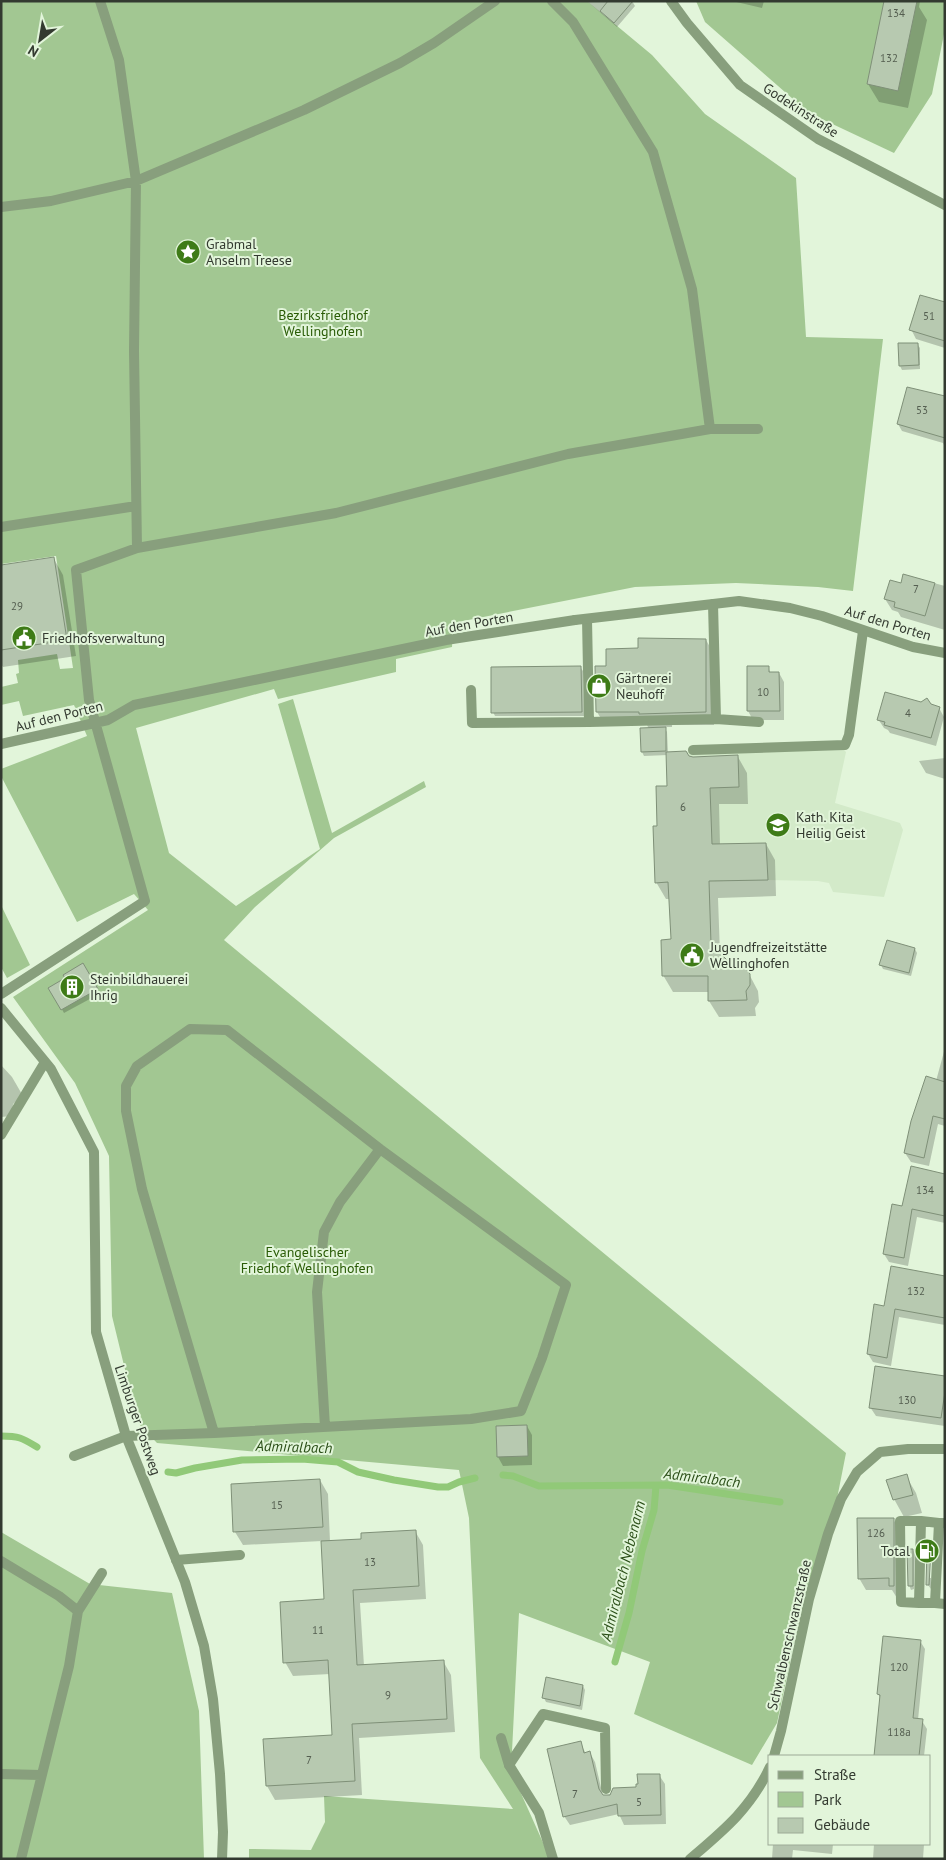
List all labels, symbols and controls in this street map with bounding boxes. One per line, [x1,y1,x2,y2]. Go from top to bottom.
house number: 134 [887,6,905,20]
north arrow [15,15,65,65]
text: N [25,41,42,61]
house number: 132 [880,51,898,65]
street label: Godekinstraße [760,79,842,141]
place label: Grabmal Anselm Treese [206,235,292,269]
place icon: Grabmal Anselm Treese [175,239,201,265]
park label: Bezirksfriedhof Wellinghofen [278,306,368,340]
house number: 51 [923,309,935,323]
house number: 53 [916,403,928,417]
house number: 7 [913,582,919,596]
house number: 29 [11,599,23,613]
street label: Auf den Porten [843,601,933,645]
street label: Auf den Porten [423,607,515,641]
public building icon: Friedhofsverwaltung [11,625,37,651]
place label: Friedhofsverwaltung [42,629,165,647]
place label: Gärtnerei Neuhoff [616,669,672,703]
shop icon: Gärtnerei Neuhoff [586,673,612,699]
house number: 10 [757,685,769,699]
street label: Auf den Porten [13,696,105,736]
house number: 4 [905,706,911,720]
house number: 6 [680,800,686,814]
place label: Kath. Kita Heilig Geist [796,808,866,842]
school or university icon: Kath. Kita Heilig Geist [765,812,791,838]
place label: Jugendfreizeitstätte Wellinghofen [709,938,827,972]
public building icon: Jugendfreizeitstätte Wellinghofen [679,942,705,968]
place label: Steinbildhauerei Ihrig [90,970,188,1004]
building icon: Steinbildhauerei Ihrig [59,974,85,1000]
house number: 134 [916,1183,934,1197]
park label: Evangelischer Friedhof Wellinghofen [241,1243,373,1277]
house number: 132 [907,1284,925,1298]
street label: Limburger Postweg [111,1362,165,1478]
house number: 130 [898,1393,916,1407]
water label: Admiralbach [254,1436,333,1457]
water label: Admiralbach [662,1463,741,1492]
house number: 15 [271,1498,283,1512]
water label: Admiralbach Nebenarm [596,1499,649,1644]
house number: 126 [867,1526,885,1540]
fuel station icon: Total [914,1538,940,1564]
place label: Total [881,1542,910,1560]
house number: 13 [364,1555,376,1569]
street label: Schwalbenschwanzstraße [763,1558,815,1712]
house number: 11 [312,1623,324,1637]
house number: 120 [890,1660,908,1674]
house number: 9 [385,1688,391,1702]
house number: 118a [887,1725,911,1739]
house number: 7 [306,1753,312,1767]
legend [768,1755,931,1845]
text: Straße [814,1765,856,1784]
house number: 7 [572,1787,578,1801]
text: Park [814,1790,842,1809]
house number: 5 [636,1795,642,1809]
text: Gebäude [814,1815,870,1834]

